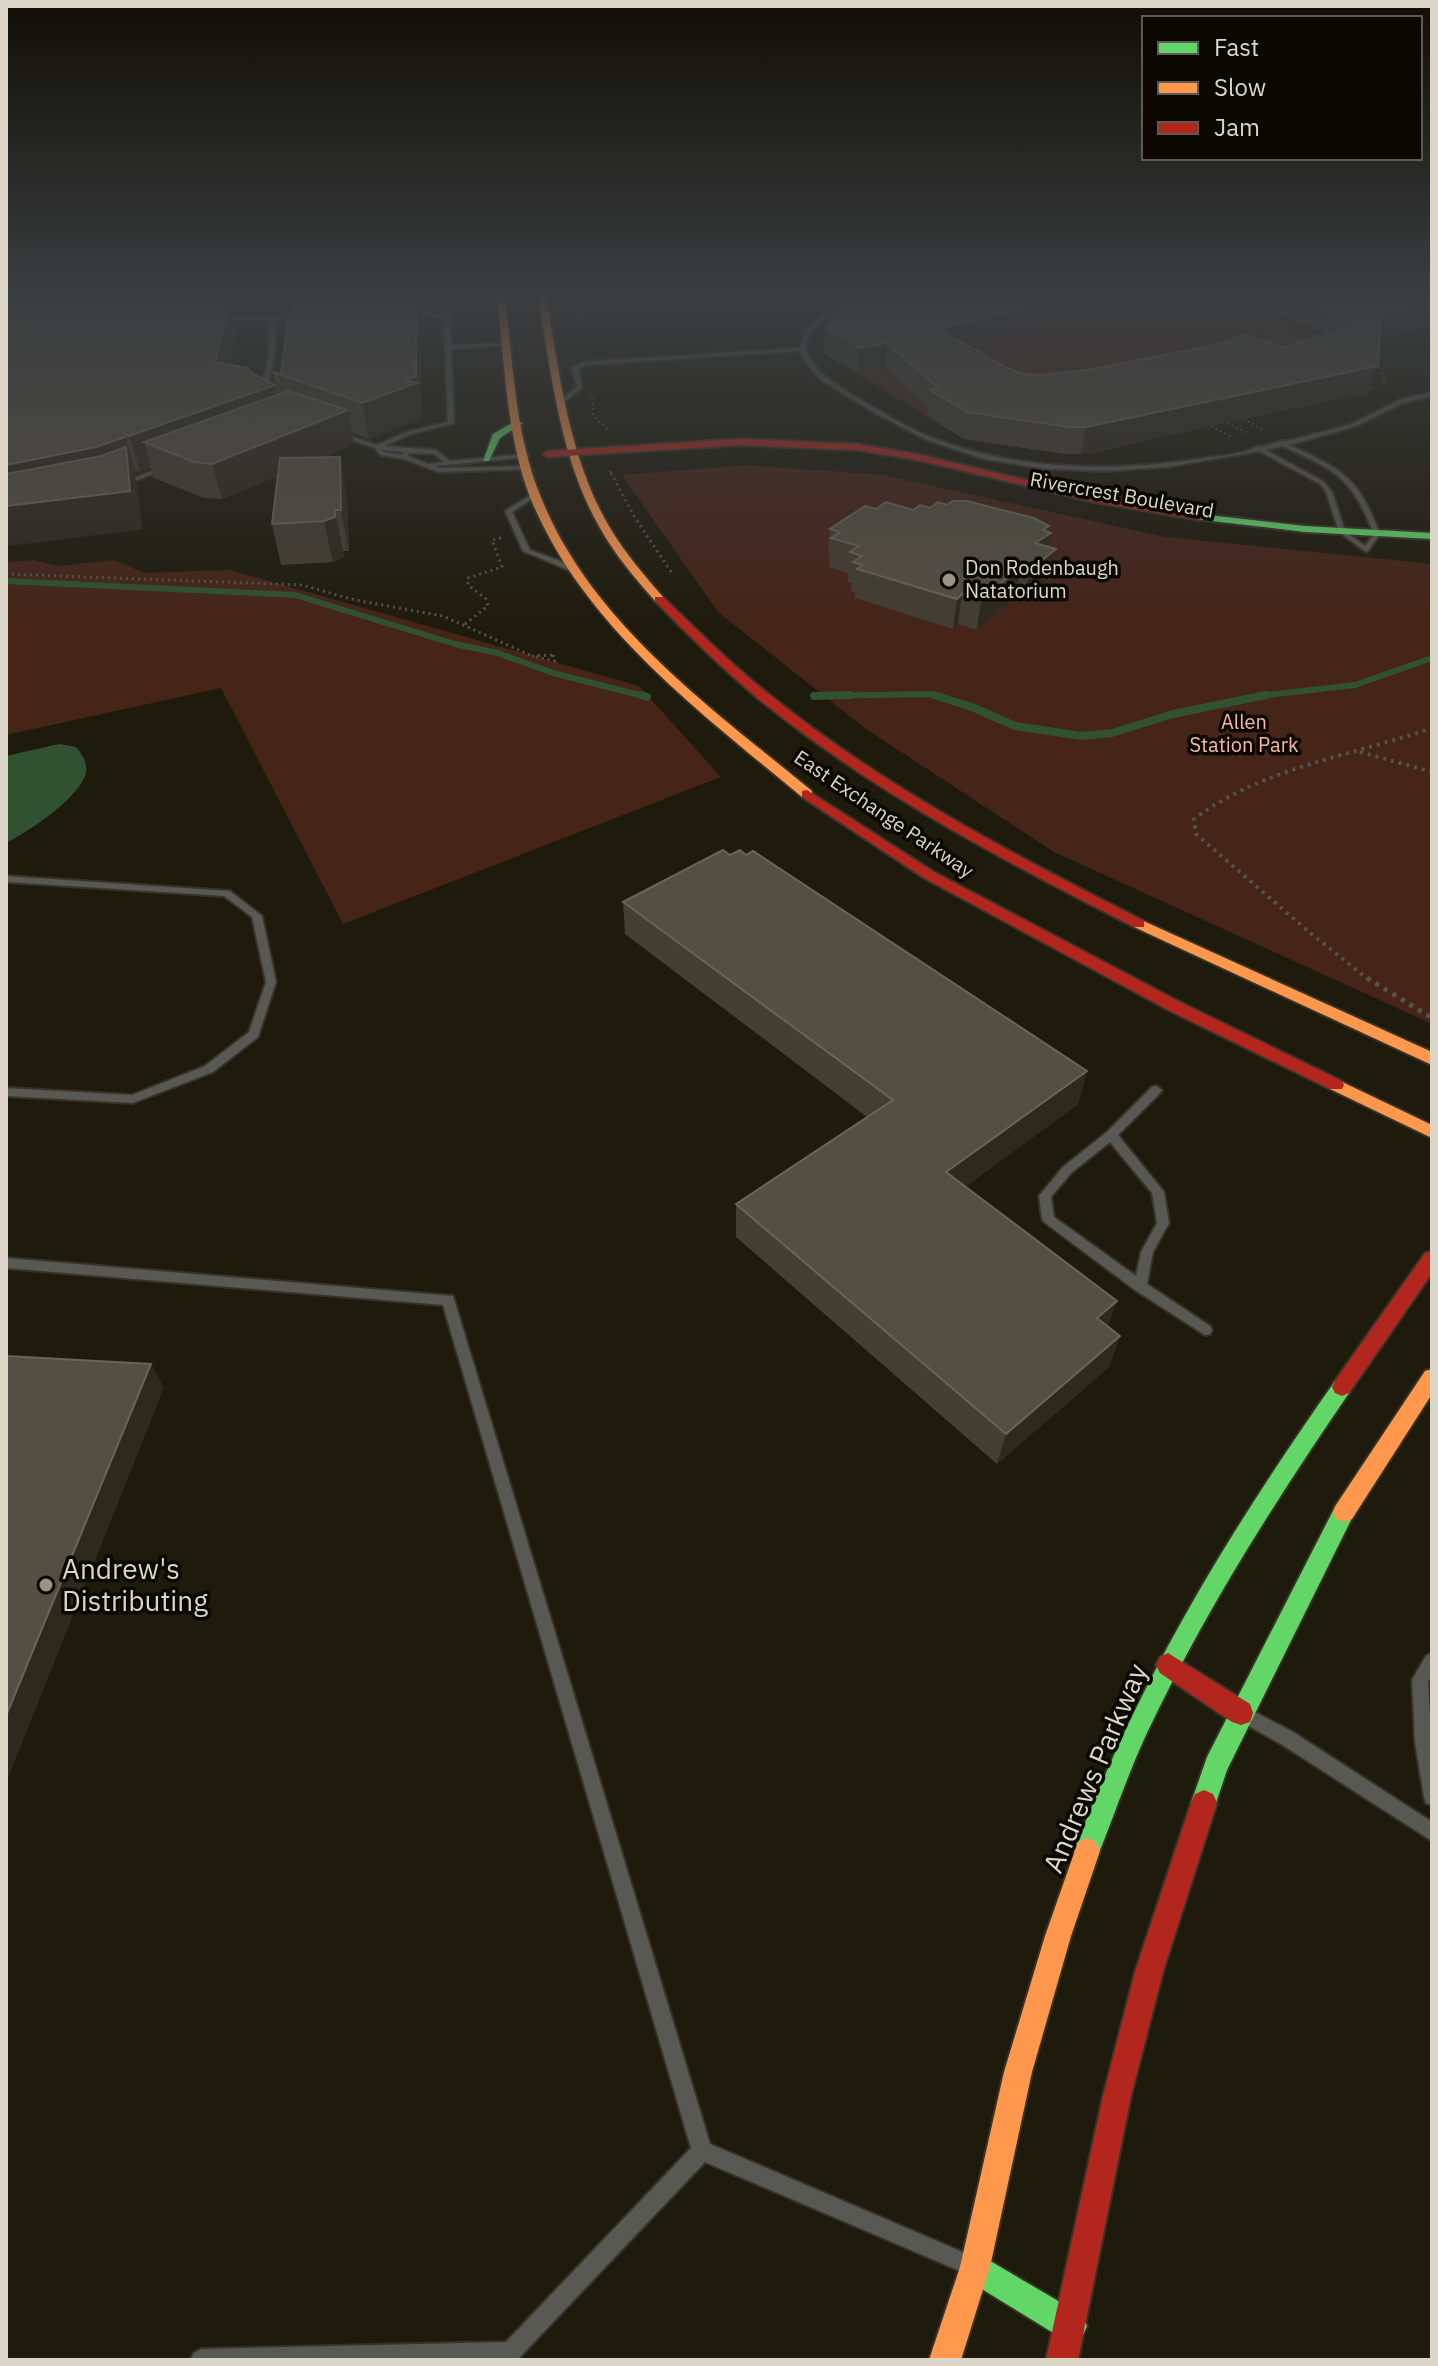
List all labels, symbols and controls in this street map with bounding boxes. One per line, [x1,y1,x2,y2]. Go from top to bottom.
legend [1142,16,1422,160]
text: Fast [1214,31,1259,63]
text: Slow [1214,71,1266,103]
text: Jam [1214,111,1260,143]
street label: Rivercrest Boulevard [1028,465,1216,524]
place label: Don Rodenbaugh Natatorium [965,554,1119,604]
marker: Don Rodenbaugh Natatorium [940,571,958,589]
park label: Allen Station Park [1189,708,1299,758]
street label: East Exchange Parkway [789,743,979,884]
place label: Andrew's Distributing [62,1550,208,1619]
marker: Andrew's Distributing [37,1576,55,1594]
street label: Andrews Parkway [1034,1658,1155,1878]

